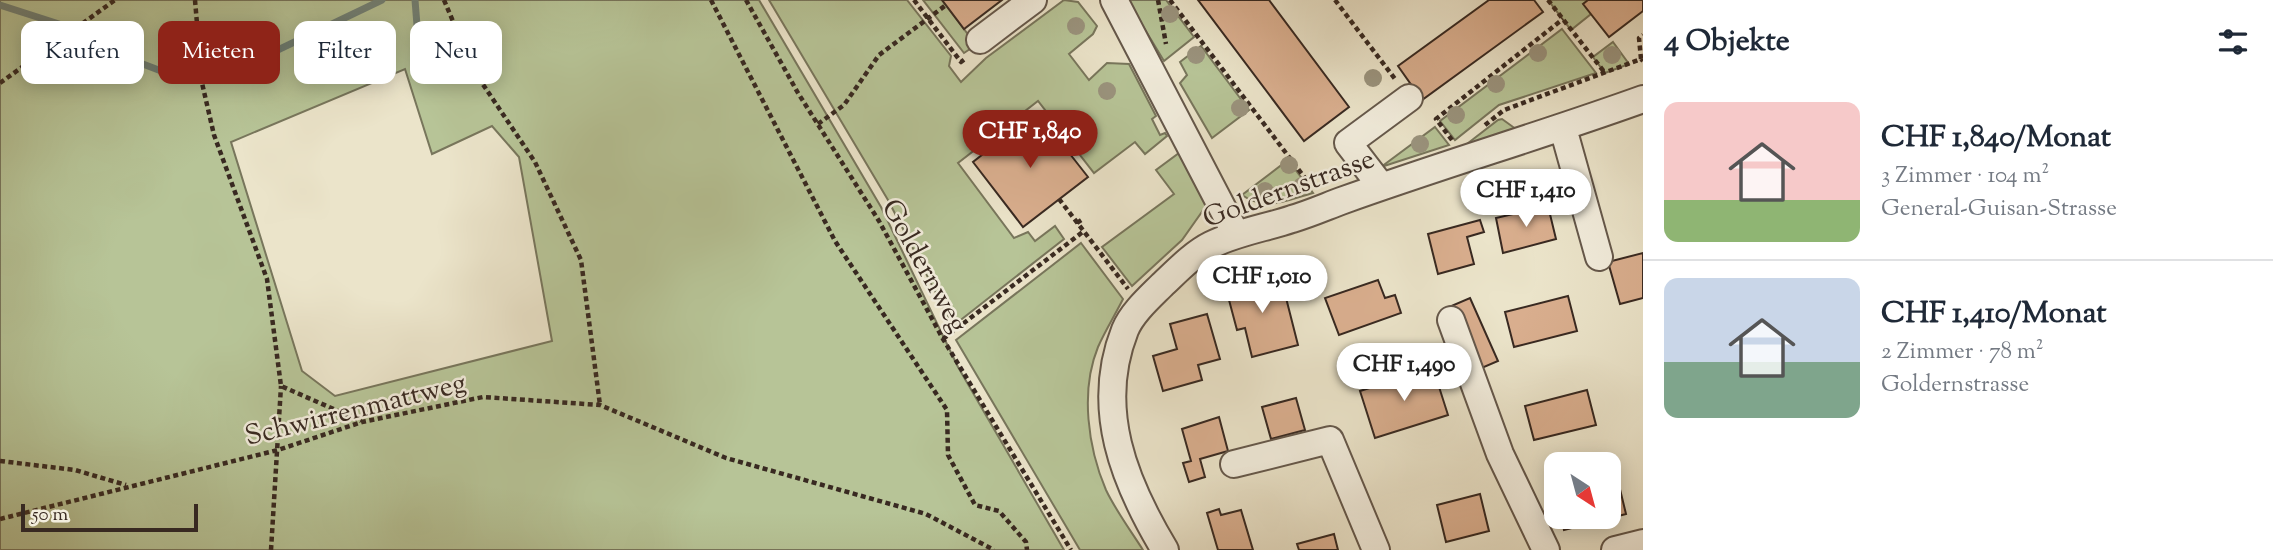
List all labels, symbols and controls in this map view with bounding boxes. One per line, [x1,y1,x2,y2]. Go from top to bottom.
chip: Kaufen [21,21,144,84]
chip: Mieten [158,21,280,84]
chip: Filter [294,21,396,84]
chip: Neu [410,21,502,84]
text: 4 Objekte [1664,21,1790,64]
icon: filters [2214,23,2252,61]
pin: CHF 1,840 [950,110,1110,170]
text: CHF 1,840 [979,116,1081,149]
text: CHF 1,840/Monat [1881,117,2111,160]
icon: home [1720,130,1804,214]
street label: Goldernstrasse [1197,140,1381,239]
text: 3 Zimmer · 104 m² [1881,160,2049,193]
pin: CHF 1,410 [1446,170,1606,229]
text: CHF 1,410 [1476,175,1576,208]
street label: Goldernweg [870,192,977,341]
text: General-Guisan-Strasse [1881,193,2117,226]
pin: CHF 1,010 [1182,256,1342,315]
text: CHF 1,010 [1213,261,1312,294]
text: CHF 1,410/Monat [1881,293,2107,336]
icon: home [1720,306,1804,390]
text: 2 Zimmer · 78 m² [1881,336,2044,369]
pin: CHF 1,490 [1324,344,1484,403]
text: CHF 1,490 [1353,349,1455,382]
street label: Schwirrenmattweg [241,364,470,458]
text: Goldernstrasse [1881,369,2029,402]
north arrow [1544,452,1620,528]
map controls [1544,452,1621,529]
scale bar [21,501,198,533]
text: 50 m [32,502,68,529]

